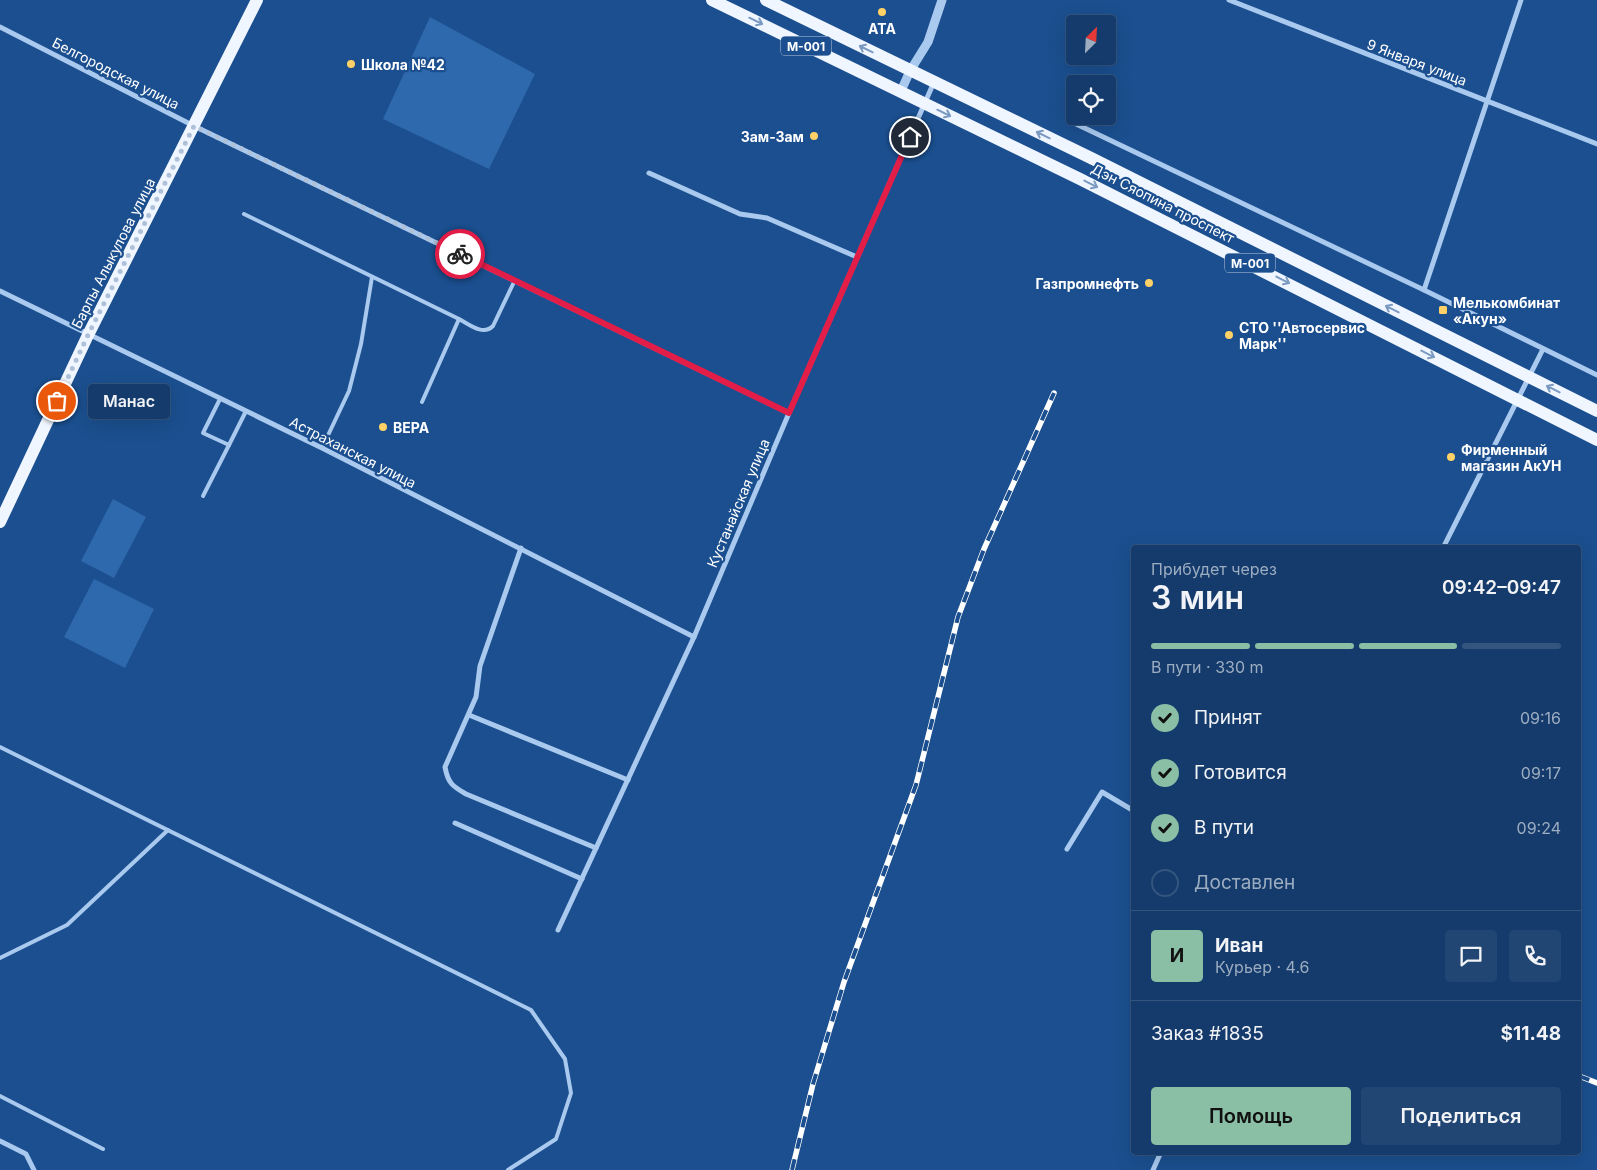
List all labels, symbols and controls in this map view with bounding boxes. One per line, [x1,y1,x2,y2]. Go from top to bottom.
marker: АТА [876,6,888,18]
north arrow [1066,15,1116,65]
map controls [1066,15,1116,125]
one-way arrow [748,17,763,26]
place label: АТА [868,20,896,37]
street label: Белгородская улица [50,34,182,112]
street label: 9 Января улица [1365,35,1469,89]
road number: M-001 [781,36,831,56]
one-way arrow [859,44,874,54]
place label: Школа №42 [361,56,445,73]
marker: Школа №42 [345,58,357,70]
button: locate [1066,75,1116,125]
one-way arrow [936,109,951,118]
pin [889,116,931,158]
icon: home [896,123,924,151]
place label: Зам-Зам [741,128,804,145]
marker: Зам-Зам [808,130,820,142]
one-way arrow [1036,130,1051,139]
street label: Дэн Сяопина проспект [1089,160,1238,247]
street label: Барпы Алыкулова улица [68,175,158,331]
one-way arrow [1083,179,1098,189]
courier [435,229,485,279]
icon: bike [446,240,474,268]
road number: M-001 [1225,254,1275,272]
place label: Газпромнефть [1036,275,1139,292]
one-way arrow [1275,276,1290,285]
marker: Газпромнефть [1143,277,1155,289]
place label: Мелькомбинат «Акун» [1453,294,1560,327]
one-way arrow [1385,304,1400,314]
marker: Мелькомбинат «Акун» [1437,304,1449,316]
place label: СТО ''Автосервис Марк'' [1239,319,1365,352]
marker: СТО ''Автосервис Марк'' [1223,329,1235,341]
one-way arrow [1420,349,1435,359]
pin [36,380,78,422]
callout: Манас [87,384,170,418]
one-way arrow [1546,384,1561,394]
icon: bag [43,387,71,415]
text: Манас [103,391,155,411]
street label: Астраханская улица [287,413,419,491]
place label: ВЕРА [393,419,430,436]
marker: ВЕРА [377,421,389,433]
street label: Кустанайская улица [703,436,773,570]
place label: Фирменный магазин АкУН [1461,441,1562,474]
marker: Фирменный магазин АкУН [1445,451,1457,463]
text: Прибудет через [1151,559,1277,579]
text: 09:42–09:47 [1442,576,1561,599]
text: 3 мин [1151,578,1244,617]
text: В пути · 330 m [1151,657,1264,677]
icon: check [1151,704,1179,732]
text: Принят [1194,706,1262,729]
text: 09:16 [1520,708,1561,728]
icon: check [1151,759,1179,787]
text: Готовится [1194,761,1287,784]
text: 09:17 [1521,763,1561,783]
icon: check [1151,814,1179,842]
text: В пути [1194,816,1254,839]
text: 09:24 [1517,818,1561,838]
text: Доставлен [1194,871,1295,894]
button: chat [1445,930,1497,982]
button: phone [1509,930,1561,982]
text: Иван [1215,934,1263,957]
text: И [1170,944,1184,967]
text: Курьер · 4.6 [1215,957,1310,977]
text: Заказ #1835 [1151,1022,1264,1045]
text: $11.48 [1501,1022,1561,1045]
button: Помощь [1151,1087,1351,1145]
button: Поделиться [1361,1087,1561,1145]

